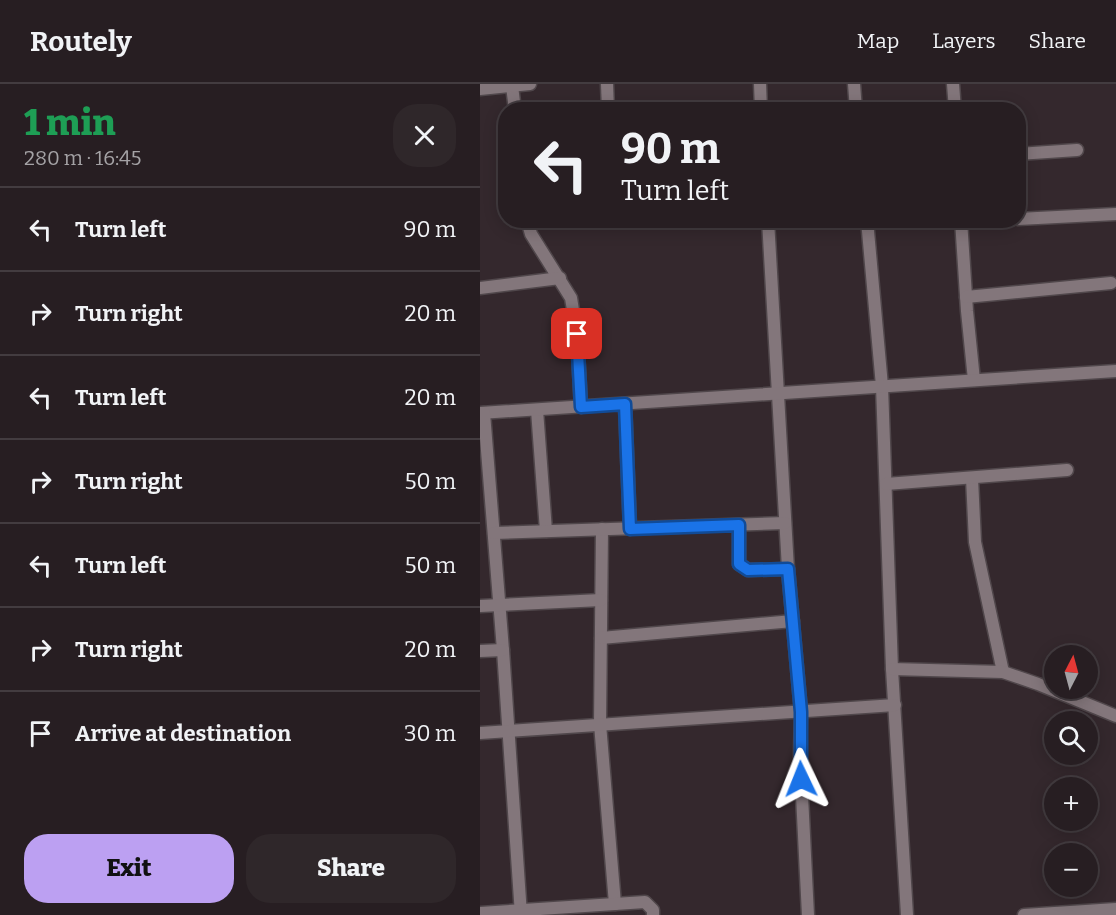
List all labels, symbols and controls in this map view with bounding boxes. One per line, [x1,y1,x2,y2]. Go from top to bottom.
text: Routely [30,25,132,58]
text: Map [857,28,899,54]
text: Layers [932,28,996,54]
text: Share [1029,28,1086,54]
text: 1 min [24,101,116,145]
button: close [393,104,456,167]
text: 90 m [621,124,720,174]
icon: left [522,126,600,204]
text: 280 m · 16:45 [24,146,141,170]
text: Turn left [621,175,729,207]
icon: left [24,213,57,246]
text: Turn left [75,216,167,243]
text: 90 m [404,216,456,243]
icon: right [24,297,57,330]
text: Turn right [75,300,183,327]
text: 20 m [405,300,456,327]
pin [551,308,602,359]
icon: arrive [560,317,593,350]
icon: left [24,381,57,414]
text: Turn left [75,384,167,411]
text: 20 m [405,384,456,411]
icon: right [24,465,57,498]
text: Turn right [75,468,183,495]
text: 50 m [405,468,456,495]
icon: left [24,549,57,582]
text: Turn left [75,552,167,579]
text: 50 m [405,552,456,579]
icon: right [24,633,57,666]
text: Turn right [75,636,183,663]
text: 20 m [405,636,456,663]
north arrow [1044,645,1098,699]
map controls [1044,645,1098,897]
button: search [1044,711,1098,765]
icon: arrive [24,717,57,750]
text: Arrive at destination [75,720,291,747]
text: 30 m [404,720,456,747]
position arrow [769,747,833,811]
button: + [1044,777,1098,831]
button: Exit [24,834,234,903]
button: Share [246,834,456,903]
button: − [1044,843,1098,897]

